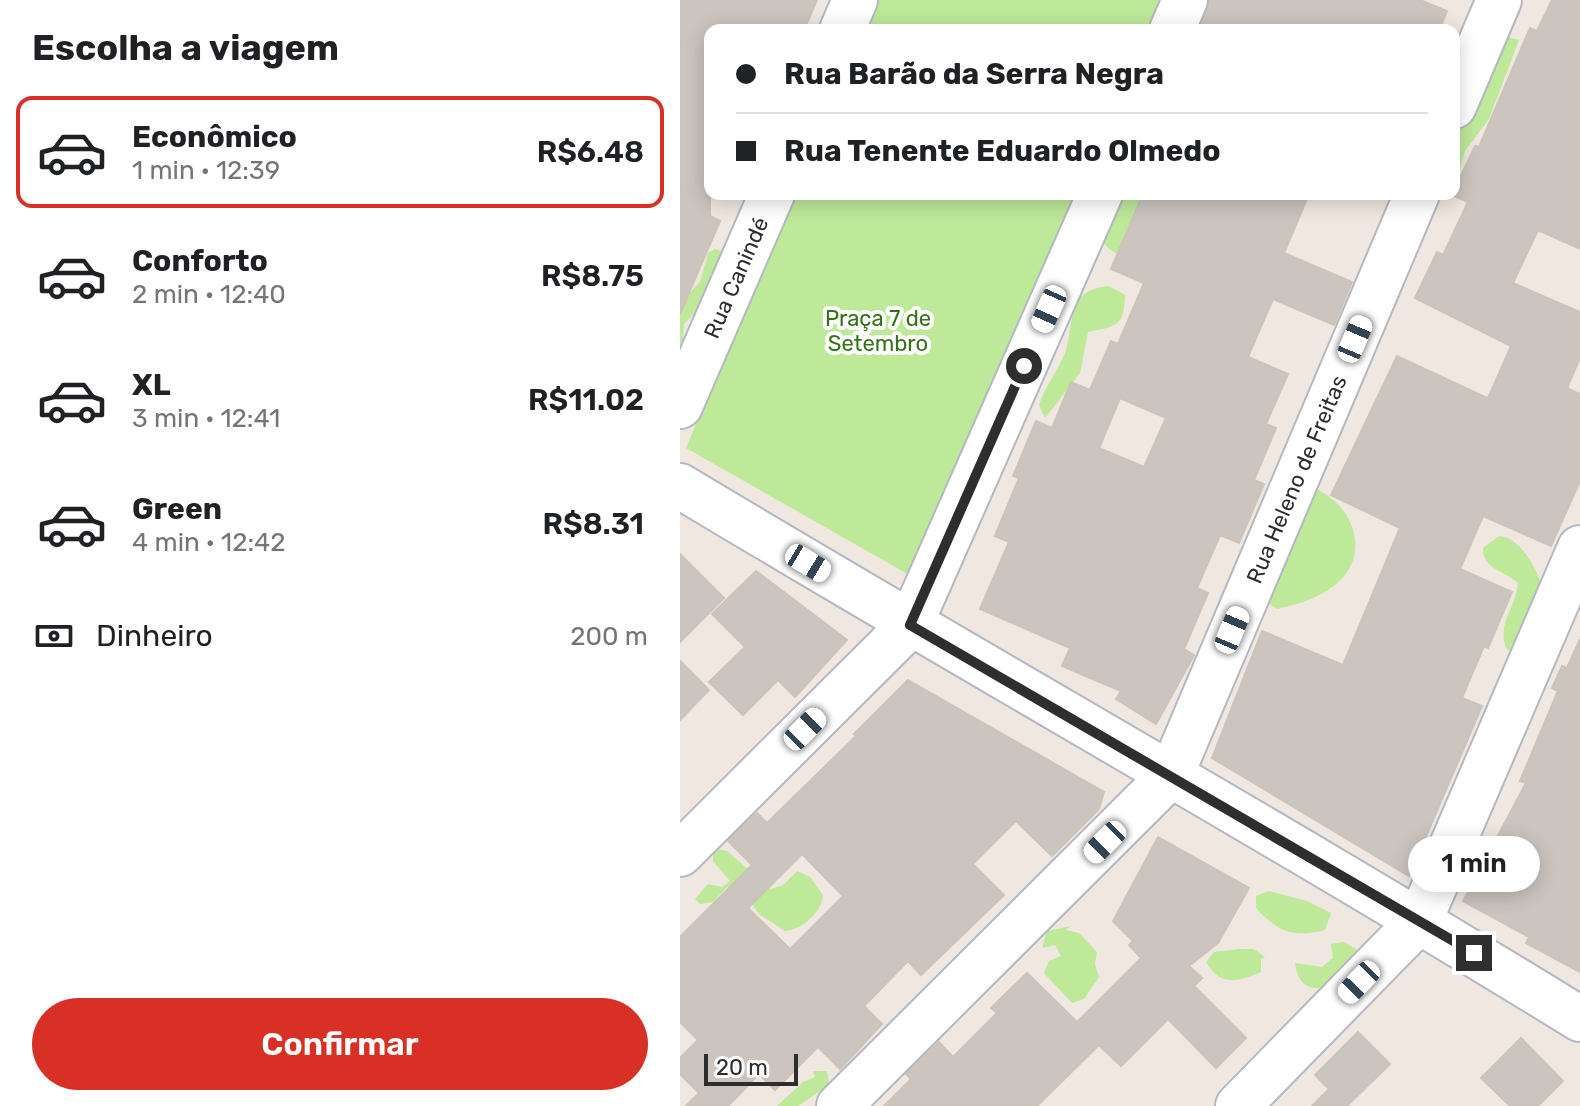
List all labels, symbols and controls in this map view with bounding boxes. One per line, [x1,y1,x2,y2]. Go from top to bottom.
text: Escolha a viagem [32,26,339,69]
text: Rua Barão da Serra Negra [784,56,1164,92]
icon: car [36,116,108,188]
text: Econômico [132,119,297,155]
text: Rua Tenente Eduardo Olmedo [784,133,1220,169]
text: R$6.48 [537,134,644,170]
text: 1 min · 12:39 [132,155,280,186]
street label: Rua Canindé [698,213,774,343]
icon: car [36,240,108,312]
text: Conforto [132,243,268,279]
text: R$8.75 [541,258,644,294]
text: 2 min · 12:40 [132,279,286,310]
car [1028,282,1070,336]
park label: Praça 7 de Setembro [825,305,931,357]
car [1335,312,1375,366]
route start [1006,348,1042,384]
icon: car [36,364,108,436]
text: XL [132,367,171,403]
street label: Rua Heleno de Freitas [1241,371,1353,588]
text: R$11.02 [528,382,644,418]
text: 3 min · 12:41 [132,403,280,434]
icon: car [36,488,108,560]
text: Green [132,491,222,527]
text: R$8.31 [543,506,644,542]
text: 4 min · 12:42 [132,527,285,558]
car [781,540,835,586]
car [1212,603,1252,657]
icon: cash [32,614,76,658]
text: Dinheiro [96,618,213,654]
text: 200 m [570,621,648,652]
car [780,704,830,754]
car [1080,817,1130,867]
callout: 1 min [1408,837,1540,893]
text: 1 min [1441,848,1507,879]
route end [1456,935,1492,971]
car [1334,956,1384,1008]
button: Confirmar [32,998,648,1090]
scale bar [704,1050,798,1086]
text: 20 m [716,1054,768,1081]

